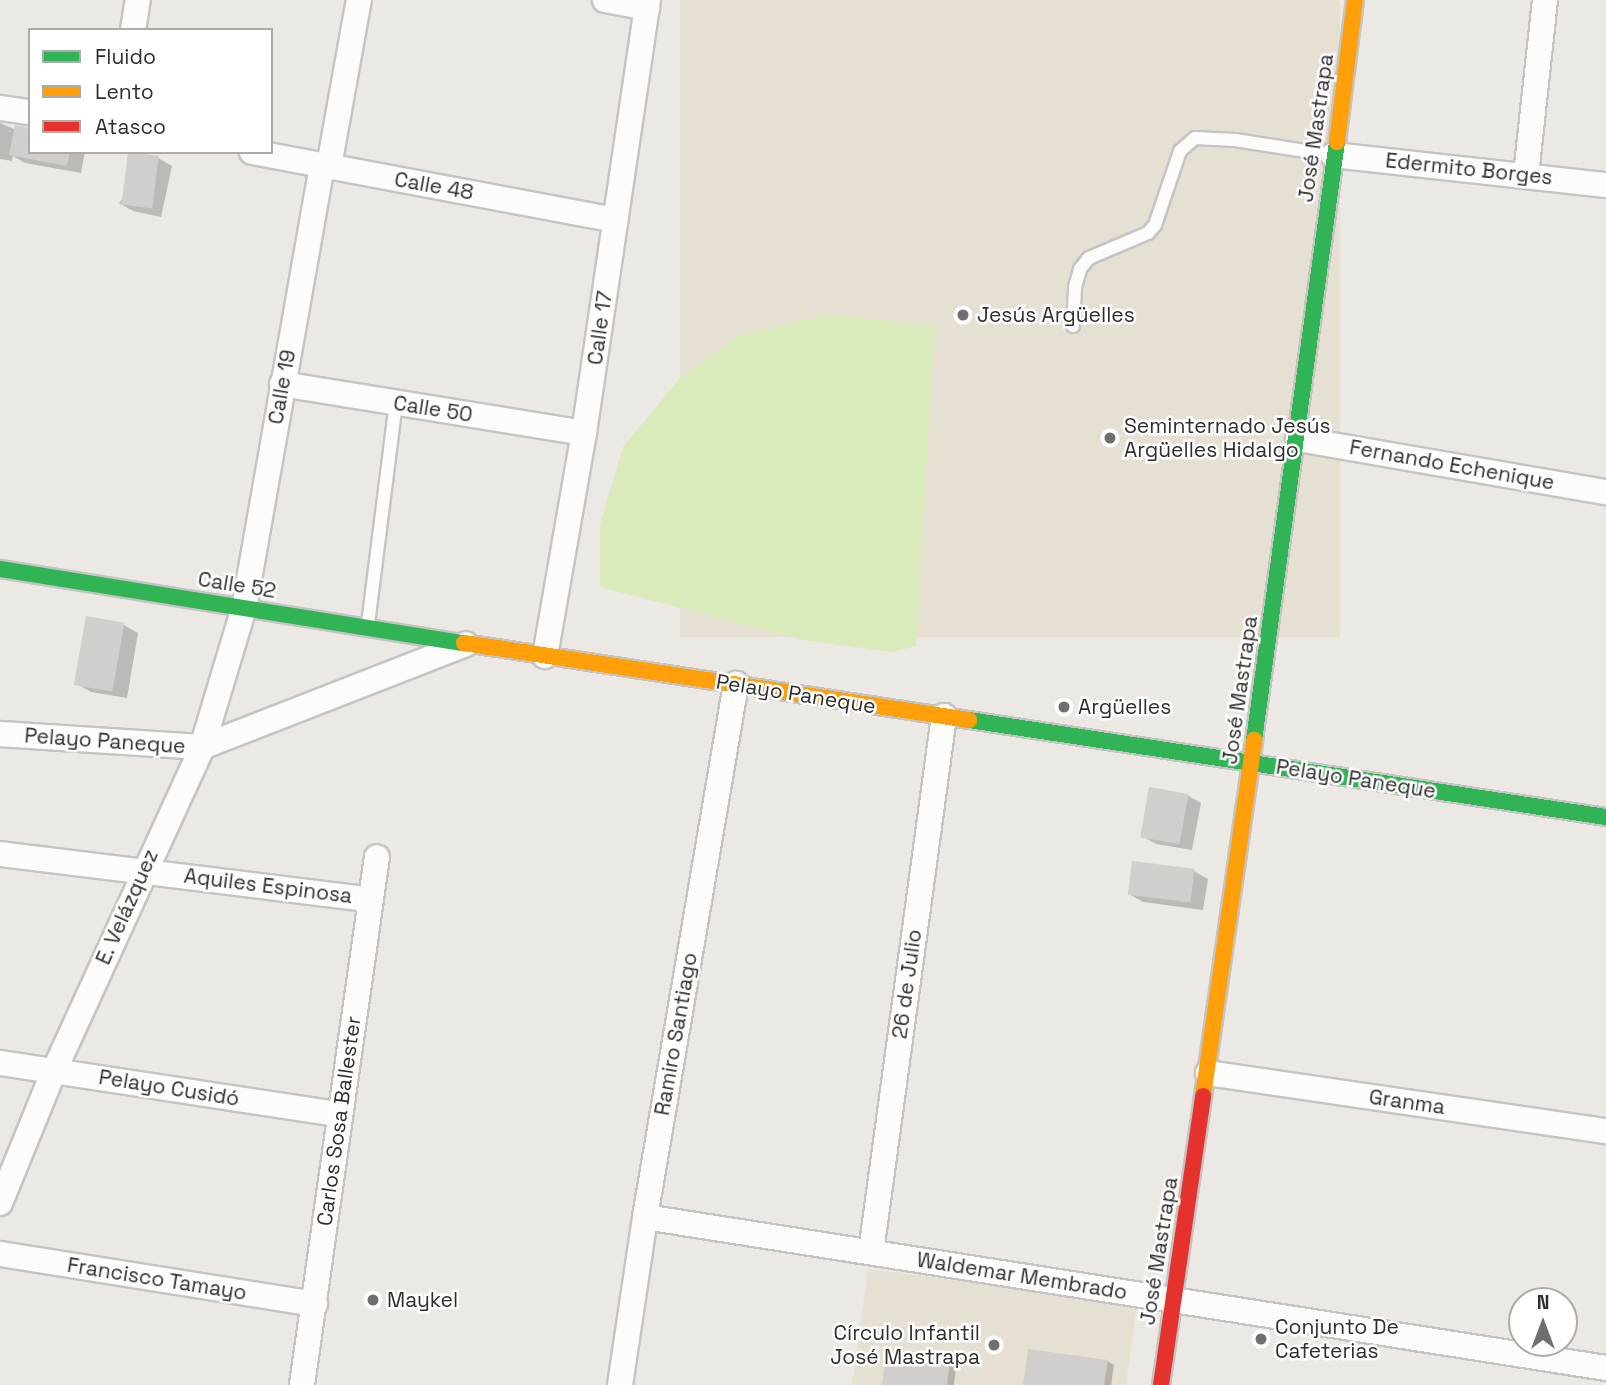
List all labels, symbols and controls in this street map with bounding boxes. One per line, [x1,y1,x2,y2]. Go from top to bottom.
legend [28,28,273,154]
text: Fluido [95,43,156,70]
street label: José Mastrapa [1293,52,1339,204]
text: Lento [95,78,154,105]
text: Atasco [95,113,166,140]
street label: Edermito Borges [1384,148,1554,190]
street label: Calle 48 [392,167,476,205]
street label: Calle 17 [582,289,618,367]
place label: Jesús Argüelles [977,302,1135,328]
marker: Jesús Argüelles [955,307,971,323]
street label: Calle 19 [263,348,301,426]
street label: Calle 50 [392,390,474,428]
place label: Seminternado Jesús Argüelles Hidalgo [1124,413,1331,463]
marker: Seminternado Jesús Argüelles Hidalgo [1102,430,1118,446]
street label: Fernando Echenique [1347,435,1557,495]
street label: Calle 52 [196,566,278,604]
street label: José Mastrapa [1217,614,1263,766]
street label: Pelayo Paneque [714,669,878,719]
place label: Argüelles [1078,694,1171,720]
marker: Argüelles [1056,699,1072,715]
street label: Pelayo Paneque [24,723,186,759]
street label: Pelayo Paneque [1274,754,1438,804]
street label: E. Velázquez [90,845,164,969]
street label: Aquiles Espinosa [182,863,354,909]
street label: 26 de Julio [887,928,927,1040]
street label: Ramiro Santiago [649,951,703,1117]
street label: Carlos Sosa Ballester [312,1015,366,1227]
street label: Pelayo Cusidó [97,1064,241,1112]
street label: Granma [1367,1084,1447,1120]
street label: José Mastrapa [1135,1175,1183,1327]
street label: Waldemar Membrado [915,1247,1129,1305]
street label: Francisco Tamayo [65,1252,249,1306]
place label: Maykel [387,1287,458,1313]
north arrow [1508,1287,1578,1357]
text: N [1537,1290,1549,1315]
marker: Maykel [365,1292,381,1308]
place label: Conjunto De Cafeterias [1275,1314,1399,1364]
place label: Círculo Infantil José Mastrapa [830,1320,980,1370]
marker: Conjunto De Cafeterias [1253,1331,1269,1347]
marker: Círculo Infantil José Mastrapa [986,1337,1002,1353]

